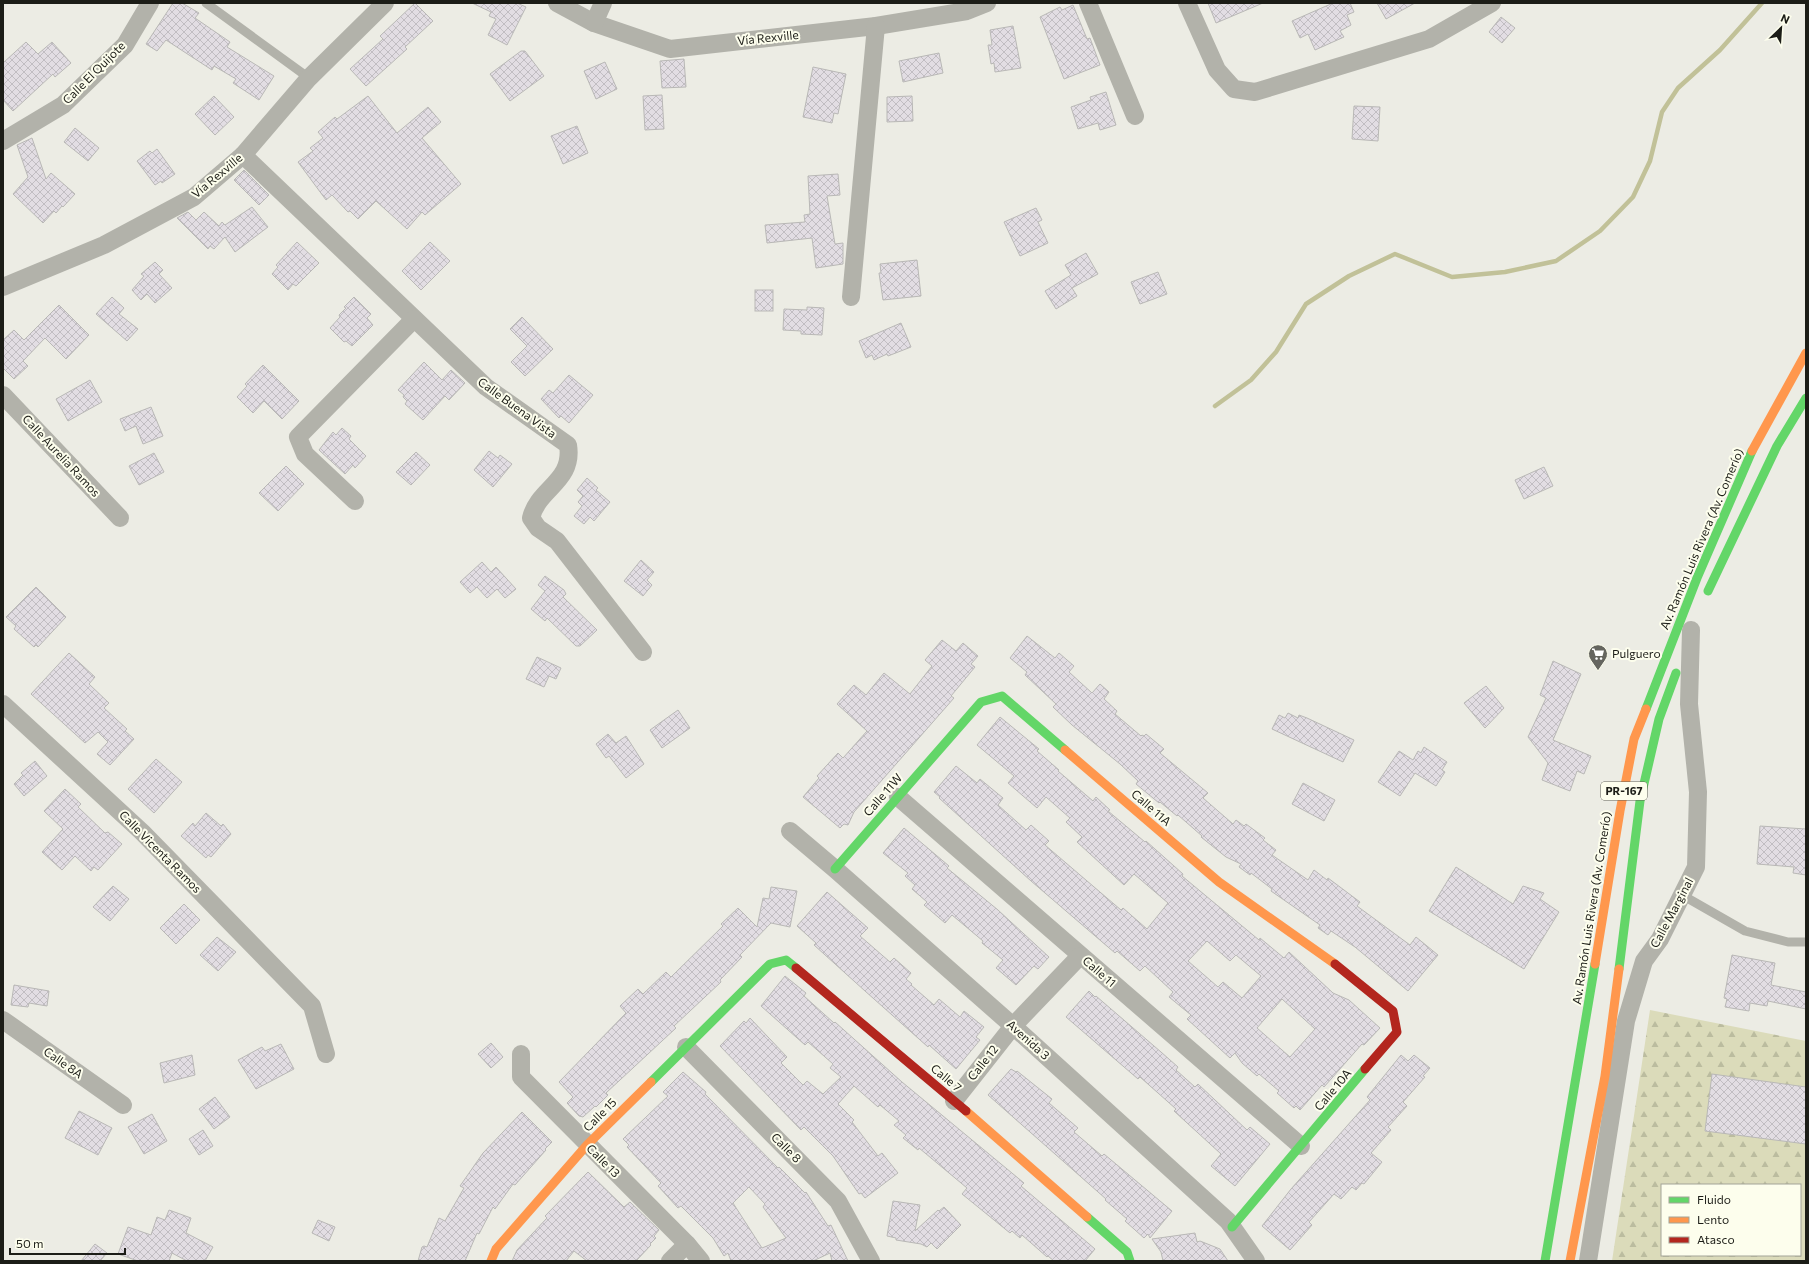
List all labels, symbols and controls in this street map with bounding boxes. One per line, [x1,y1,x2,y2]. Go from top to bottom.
north arrow [1761,8,1801,48]
text: N [1779,11,1792,26]
street label: Vía Rexville [736,27,799,47]
street label: Calle El Quijote [59,38,127,106]
street label: Vía Rexville [188,150,245,200]
street label: Calle Buena Vista [476,374,559,440]
street label: Calle Aurelia Ramos [20,411,103,499]
street label: Av. Ramón Luis Rivera (Av. Comerío) [1656,446,1746,631]
supermarket icon: Pulguero [1587,643,1609,671]
place label: Pulguero [1612,646,1661,660]
street label: Calle 11W [860,770,904,818]
road number: PR-167 [1601,782,1647,800]
street label: Calle 11A [1129,786,1174,828]
street label: Calle Vicenta Ramos [117,807,205,895]
street label: Av. Ramón Luis Rivera (Av. Comerío) [1569,810,1613,1005]
street label: Calle Marginal [1647,875,1695,950]
street label: Calle 11 [1080,953,1119,989]
street label: Avenida 3 [1005,1017,1053,1062]
street label: Calle 12 [964,1042,1001,1083]
street label: Calle 8A [41,1044,86,1081]
street label: Calle 7 [929,1060,965,1094]
street label: Calle 10A [1311,1066,1354,1113]
street label: Calle 15 [580,1095,619,1134]
street label: Calle 8 [769,1129,805,1165]
street label: Calle 13 [584,1141,623,1180]
legend [1661,1184,1801,1256]
text: Fluido [1697,1192,1731,1206]
text: Lento [1697,1212,1729,1226]
scale bar [10,1230,125,1256]
text: Atasco [1697,1232,1735,1246]
text: 50 m [16,1236,44,1250]

